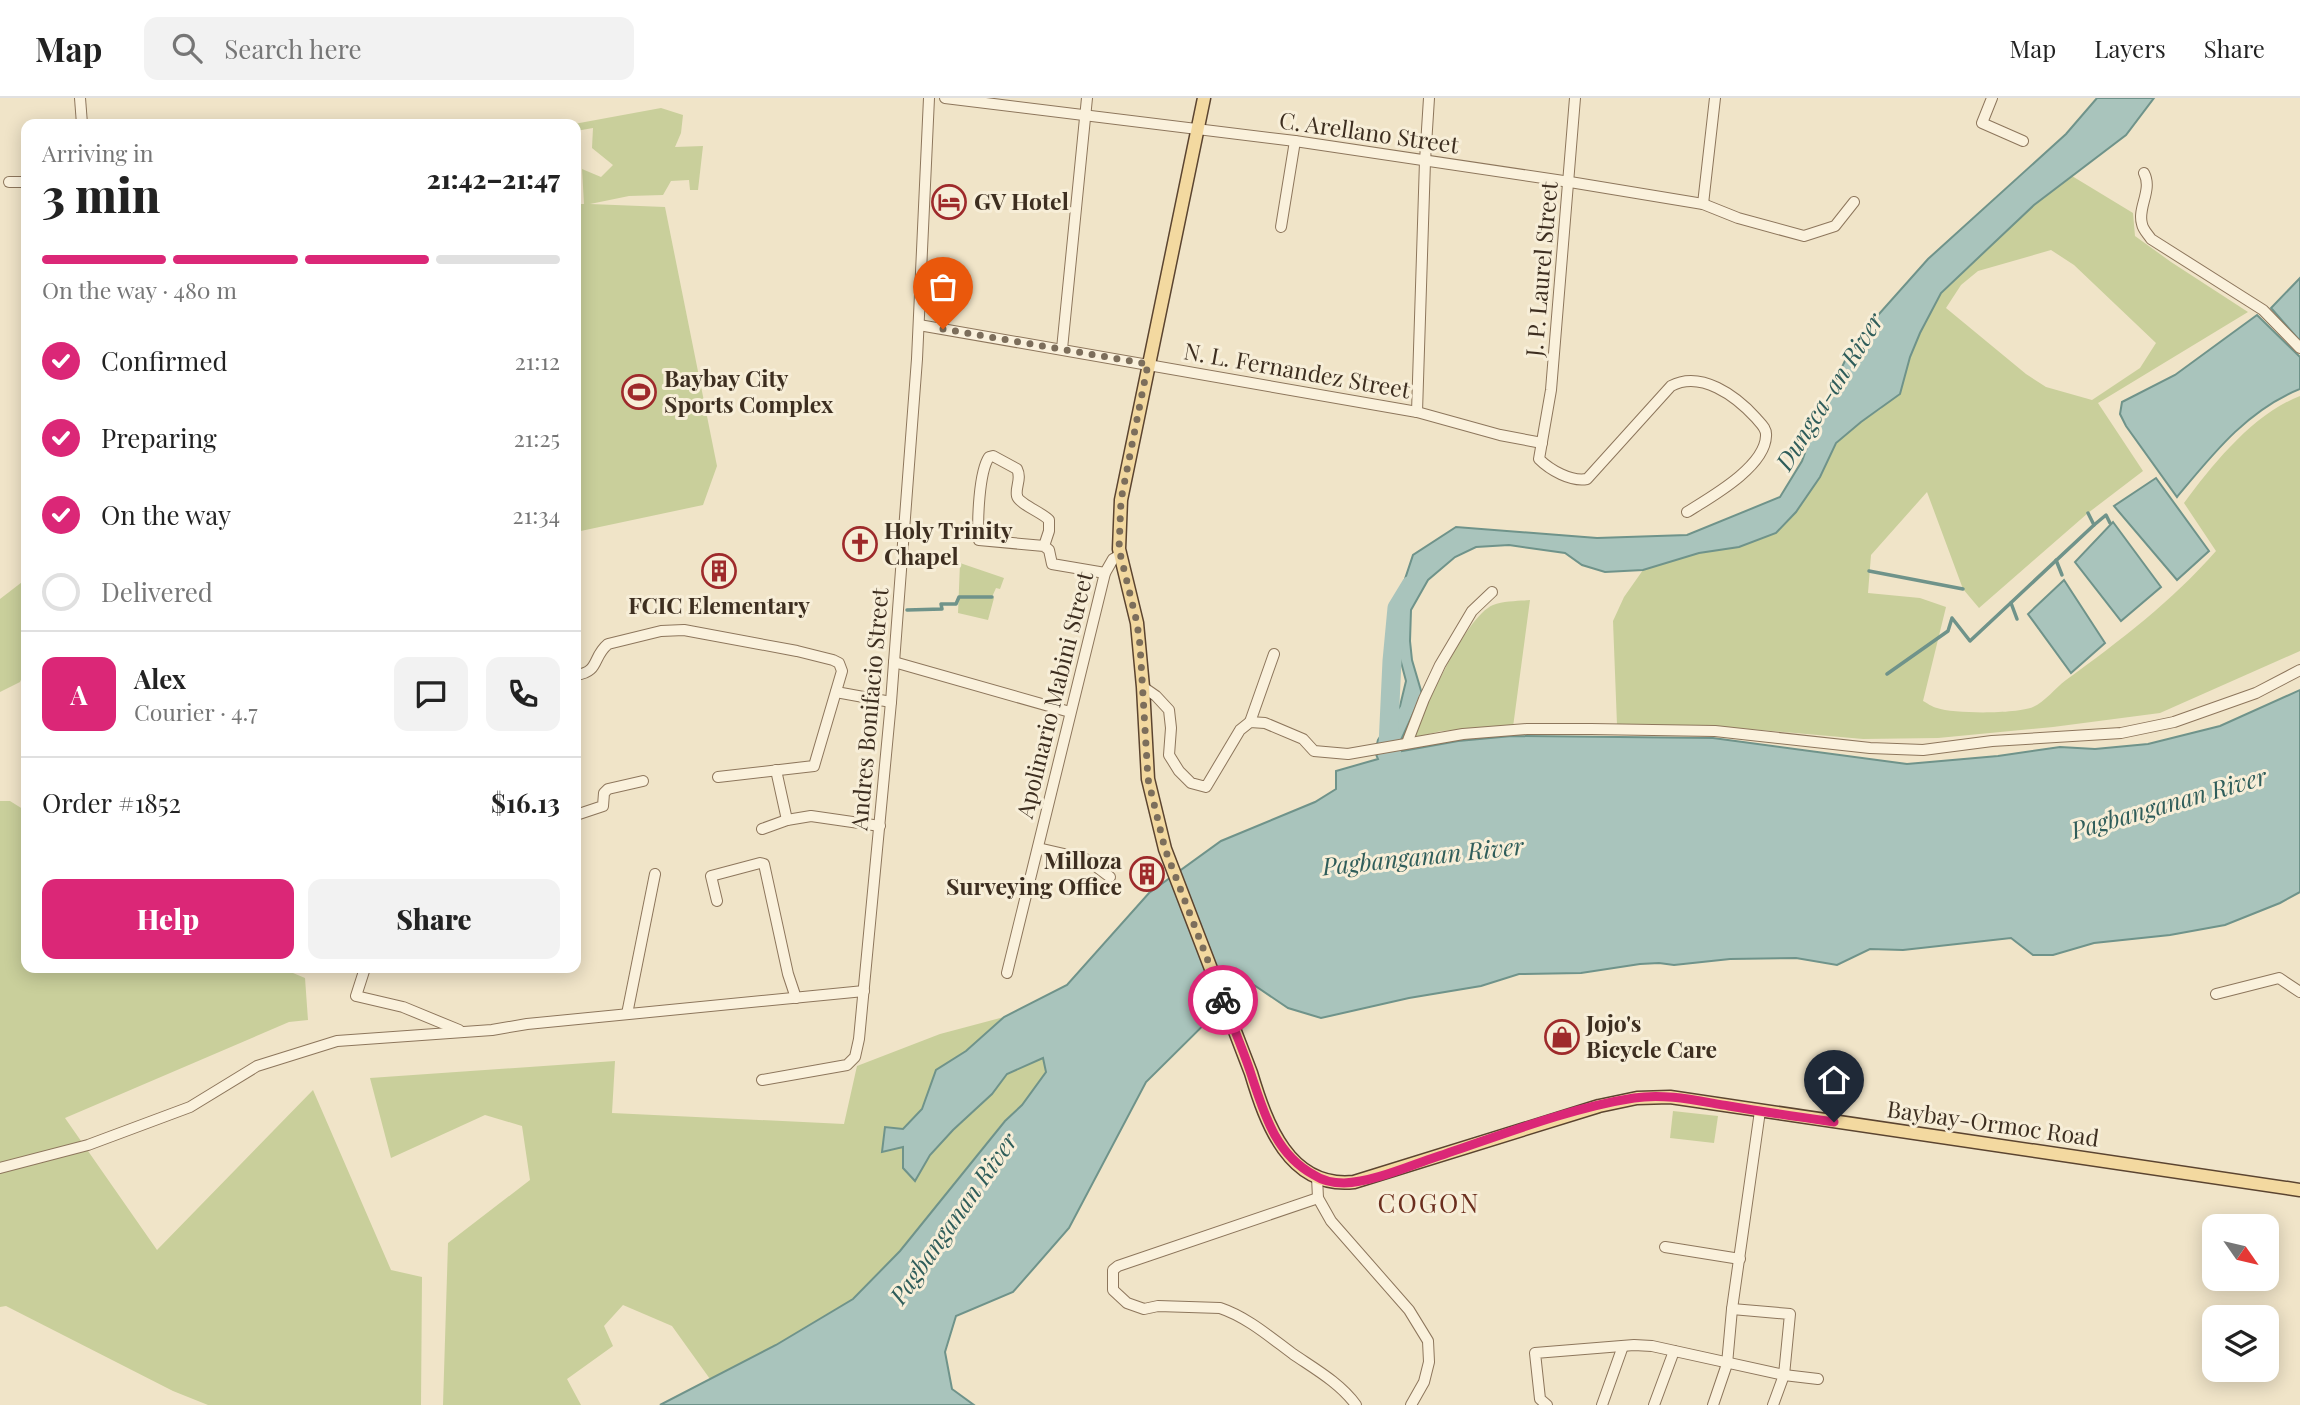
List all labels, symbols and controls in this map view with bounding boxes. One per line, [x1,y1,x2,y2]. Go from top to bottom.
search box [144,17,634,80]
text: Map [35,26,102,70]
icon: search [168,29,206,67]
text: Search here [224,31,362,66]
text: Map [2010,32,2056,64]
text: Layers [2094,32,2166,64]
text: Share [2204,32,2265,64]
street label: C. Arellano Street [1277,104,1462,160]
text: Arriving in [42,137,154,168]
text: 21:42–21:47 [427,161,560,196]
text: 3 min [42,163,160,225]
street label: J. P. Laurel Street [1517,179,1564,359]
hotel icon: GV Hotel [930,183,968,221]
place label: GV Hotel [974,185,1069,216]
pin [913,257,973,329]
icon: bag [924,268,962,306]
text: On the way · 480 m [42,274,237,305]
water label: Dungca-an River [1767,306,1890,476]
street label: N. L. Fernandez Street [1182,334,1414,405]
icon: check [42,342,80,380]
text: Confirmed [101,343,228,378]
text: 21:12 [515,345,560,376]
place label: Baybay City Sports Complex [664,362,834,419]
sports icon: Baybay City Sports Complex [620,373,658,411]
icon: check [42,419,80,457]
text: Preparing [101,420,217,455]
text: 21:25 [514,422,560,453]
icon: check [42,496,80,534]
text: On the way [101,497,231,532]
text: 21:34 [513,499,560,530]
place label: Holy Trinity Chapel [884,514,1013,571]
church icon: Holy Trinity Chapel [841,525,879,563]
building icon: FCIC Elementary [700,552,738,590]
street label: Apolinario Mabini Street [1008,567,1099,822]
text: Delivered [101,574,213,609]
street label: Andres Bonifacio Street [842,585,895,833]
place label: FCIC Elementary [628,589,810,620]
button: chat [394,657,468,731]
button: phone [486,657,560,731]
text: Alex [134,661,186,696]
text: A [70,677,88,712]
text: Courier · 4.7 [134,696,258,727]
water label: Pagbanganan River [2066,759,2271,846]
text: Order #1852 [42,785,181,820]
text: $16.13 [491,785,560,820]
water label: Pagbanganan River [1320,828,1526,882]
place label: Milloza Surveying Office [946,844,1122,901]
building icon: Milloza Surveying Office [1128,855,1166,893]
button: Help [42,879,294,959]
button: Share [308,879,560,959]
courier [1188,965,1258,1035]
icon: bike [1204,981,1242,1019]
place label: Jojo's Bicycle Care [1585,1007,1717,1064]
shop icon: Jojo's Bicycle Care [1543,1018,1581,1056]
pin [1804,1050,1864,1122]
icon: home [1815,1061,1853,1099]
street label: Baybay-Ormoc Road [1885,1092,2101,1153]
water label: Pagbanganan River [881,1125,1024,1311]
district label: COGON [1378,1185,1480,1220]
north arrow [2202,1214,2278,1292]
map controls [2202,1214,2279,1382]
button: layers [2202,1305,2279,1382]

